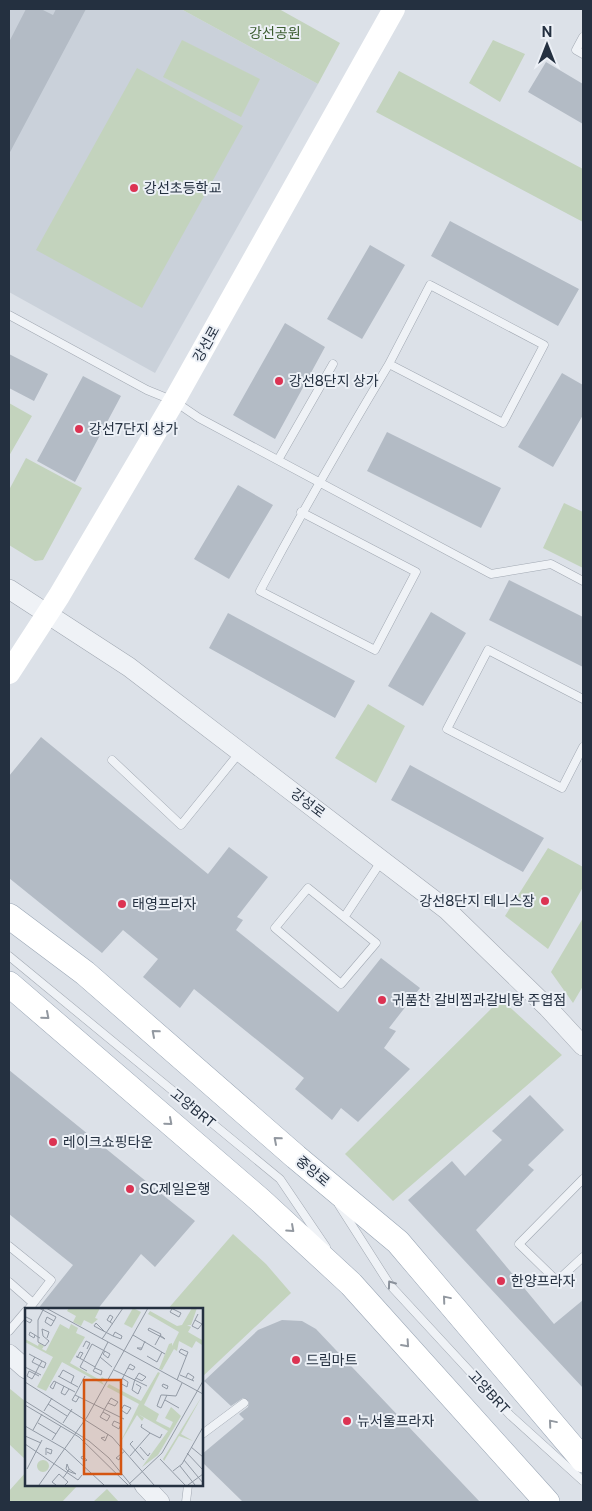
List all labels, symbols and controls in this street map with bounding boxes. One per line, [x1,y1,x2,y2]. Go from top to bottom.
north arrow [522,20,572,70]
text: N [542,24,552,40]
park label: 강선공원 [249,25,301,41]
place label: 강선초등학교 [144,180,221,196]
marker: 강선초등학교 [128,182,140,194]
street label: 강선로 [190,323,222,365]
place label: 강선8단지 상가 [289,373,379,389]
marker: 강선8단지 상가 [273,375,285,387]
place label: 강선7단지 상가 [89,421,178,437]
marker: 강선7단지 상가 [73,423,85,435]
street label: 강성로 [288,785,328,821]
place label: 강선8단지 테니스장 [419,893,535,909]
marker: 강선8단지 테니스장 [539,895,551,907]
place label: 태영프라자 [132,896,197,912]
marker: 태영프라자 [116,898,128,910]
place label: 귀품찬 갈비찜과갈비탕 주엽점 [392,992,566,1008]
marker: 귀품찬 갈비찜과갈비탕 주엽점 [376,994,388,1006]
one-way arrow [40,1011,49,1020]
one-way arrow [151,1030,160,1039]
street label: 고양BRT [167,1085,219,1131]
one-way arrow [163,1116,172,1125]
place label: 레이크쇼핑타운 [63,1134,153,1150]
marker: 레이크쇼핑타운 [47,1136,59,1148]
one-way arrow [274,1137,283,1146]
street label: 중앙로 [293,1152,333,1190]
place label: SC제일은행 [140,1181,210,1197]
marker: SC제일은행 [124,1183,136,1195]
one-way arrow [286,1223,295,1232]
place label: 한양프라자 [511,1273,576,1289]
marker: 한양프라자 [495,1275,507,1287]
one-way arrow [388,1280,397,1290]
one-way arrow [444,1296,452,1305]
inset map [25,1308,202,1486]
one-way arrow [400,1339,409,1348]
place label: 드림마트 [306,1352,358,1368]
marker: 드림마트 [290,1354,302,1366]
street label: 고양BRT [465,1367,513,1417]
place label: 뉴서울프라자 [357,1413,434,1429]
marker: 뉴서울프라자 [341,1415,353,1427]
one-way arrow [548,1419,557,1428]

